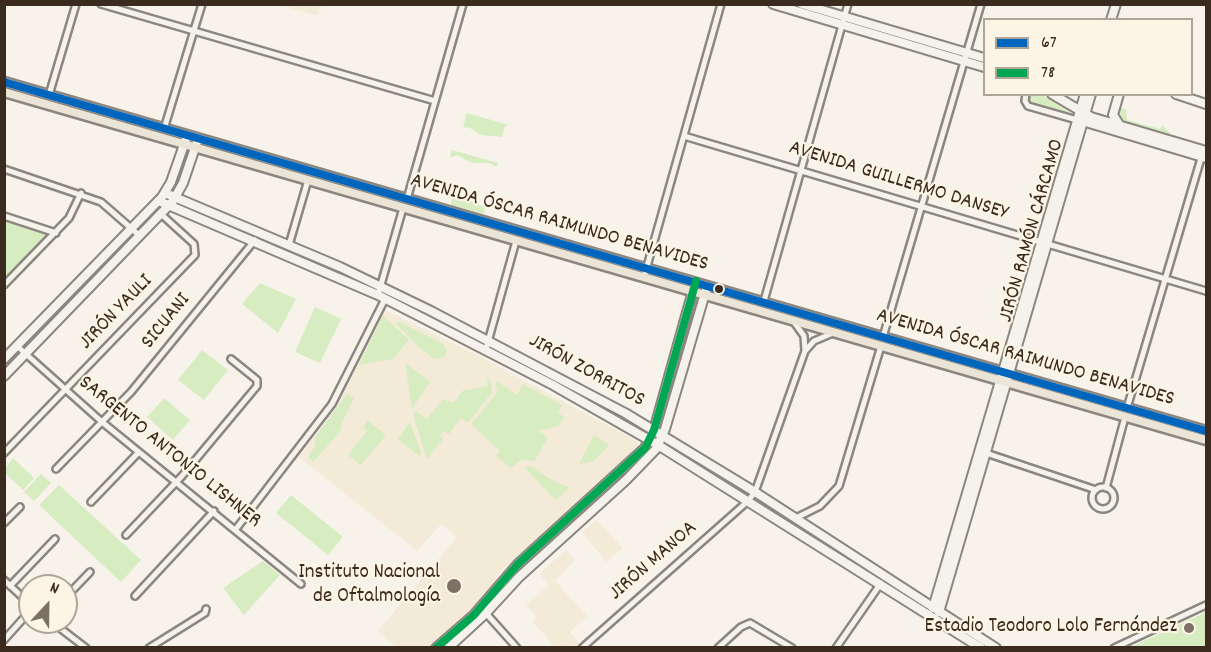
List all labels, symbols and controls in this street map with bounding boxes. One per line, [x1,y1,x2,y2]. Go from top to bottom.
legend [983,18,1193,96]
text: 67 [1041,31,1057,56]
text: 78 [1041,61,1055,86]
street label: AVENIDA GUILLERMO DANSEY [785,137,1011,227]
street label: JIRÓN RAMÓN CÁRCAMO [995,137,1071,325]
street label: AVENIDA ÓSCAR RAIMUNDO BENAVIDES [407,169,711,279]
street label: JIRÓN YAULI [75,270,159,356]
unlabelled marker [713,283,725,295]
street label: SICUANI [137,289,197,355]
street label: AVENIDA ÓSCAR RAIMUNDO BENAVIDES [873,304,1177,414]
street label: JIRÓN ZORRITOS [523,330,649,414]
street label: SARGENTO ANTONIO LISHNER [72,371,266,535]
street label: JIRÓN MANOA [605,517,703,607]
place label: Instituto Nacional de Oftalmología [298,561,440,611]
north arrow [18,574,78,634]
text: N [46,577,62,601]
marker: Instituto Nacional de Oftalmología [445,577,463,595]
place label: Estadio Teodoro Lolo Fernández [925,615,1177,641]
marker: Estadio Teodoro Lolo Fernández [1182,621,1196,635]

